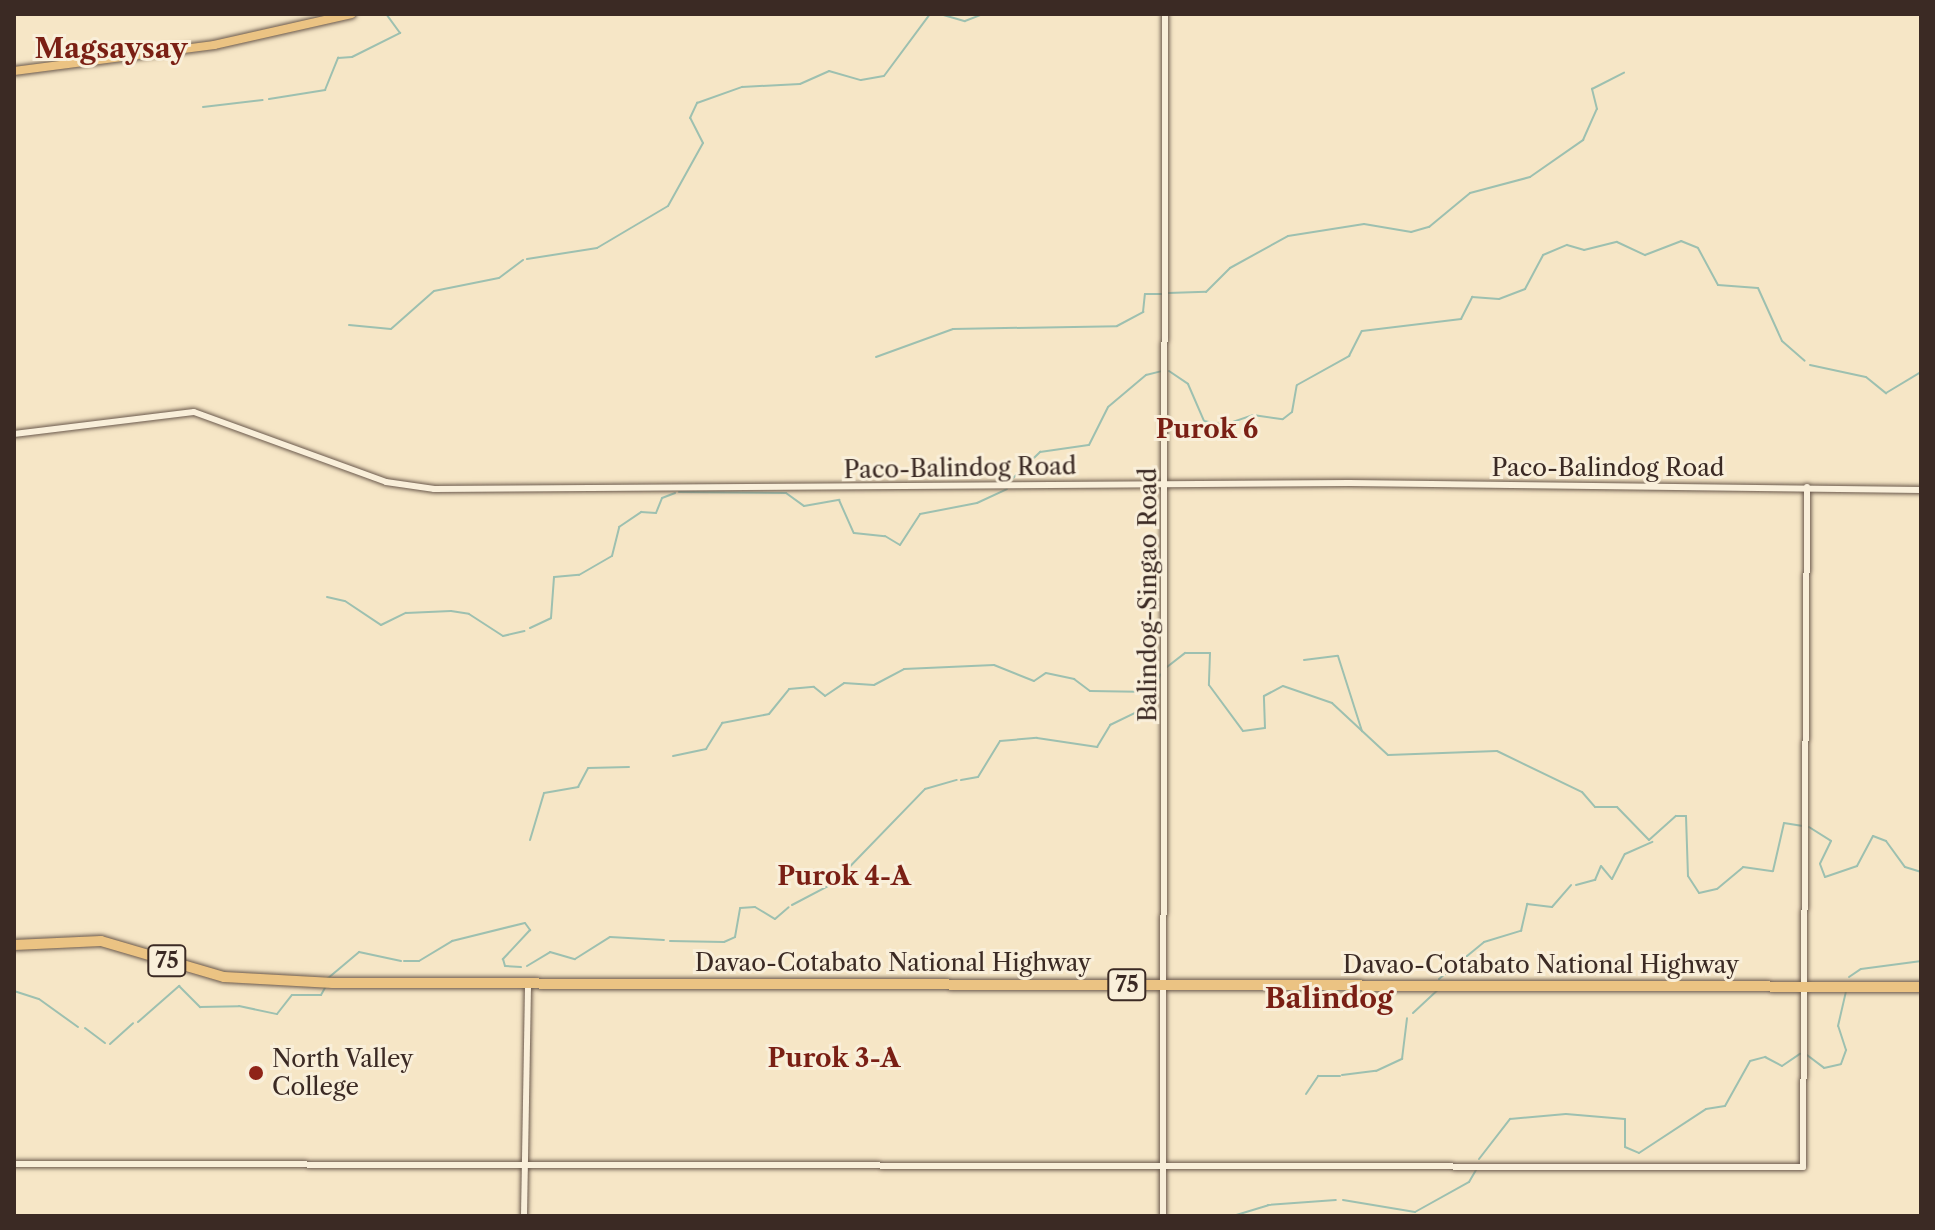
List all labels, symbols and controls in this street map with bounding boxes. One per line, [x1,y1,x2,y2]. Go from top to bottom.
district label: Magsaysay [34,31,188,65]
district label: Purok 6 [1155,414,1259,446]
street label: Paco-Balindog Road [843,452,1077,484]
street label: Paco-Balindog Road [1492,454,1724,482]
street label: Balindog-Singao Road [1134,468,1162,722]
district label: Purok 4-A [777,861,911,893]
road number: 75 [147,943,187,979]
street label: Davao-Cotabato National Highway [695,949,1091,977]
street label: Davao-Cotabato National Highway [1343,951,1739,979]
road number: 75 [1107,967,1147,1003]
district label: Balindog [1265,981,1393,1015]
district label: Purok 3-A [767,1043,901,1075]
place label: North Valley College [272,1045,414,1101]
marker: North Valley College [247,1064,265,1082]

